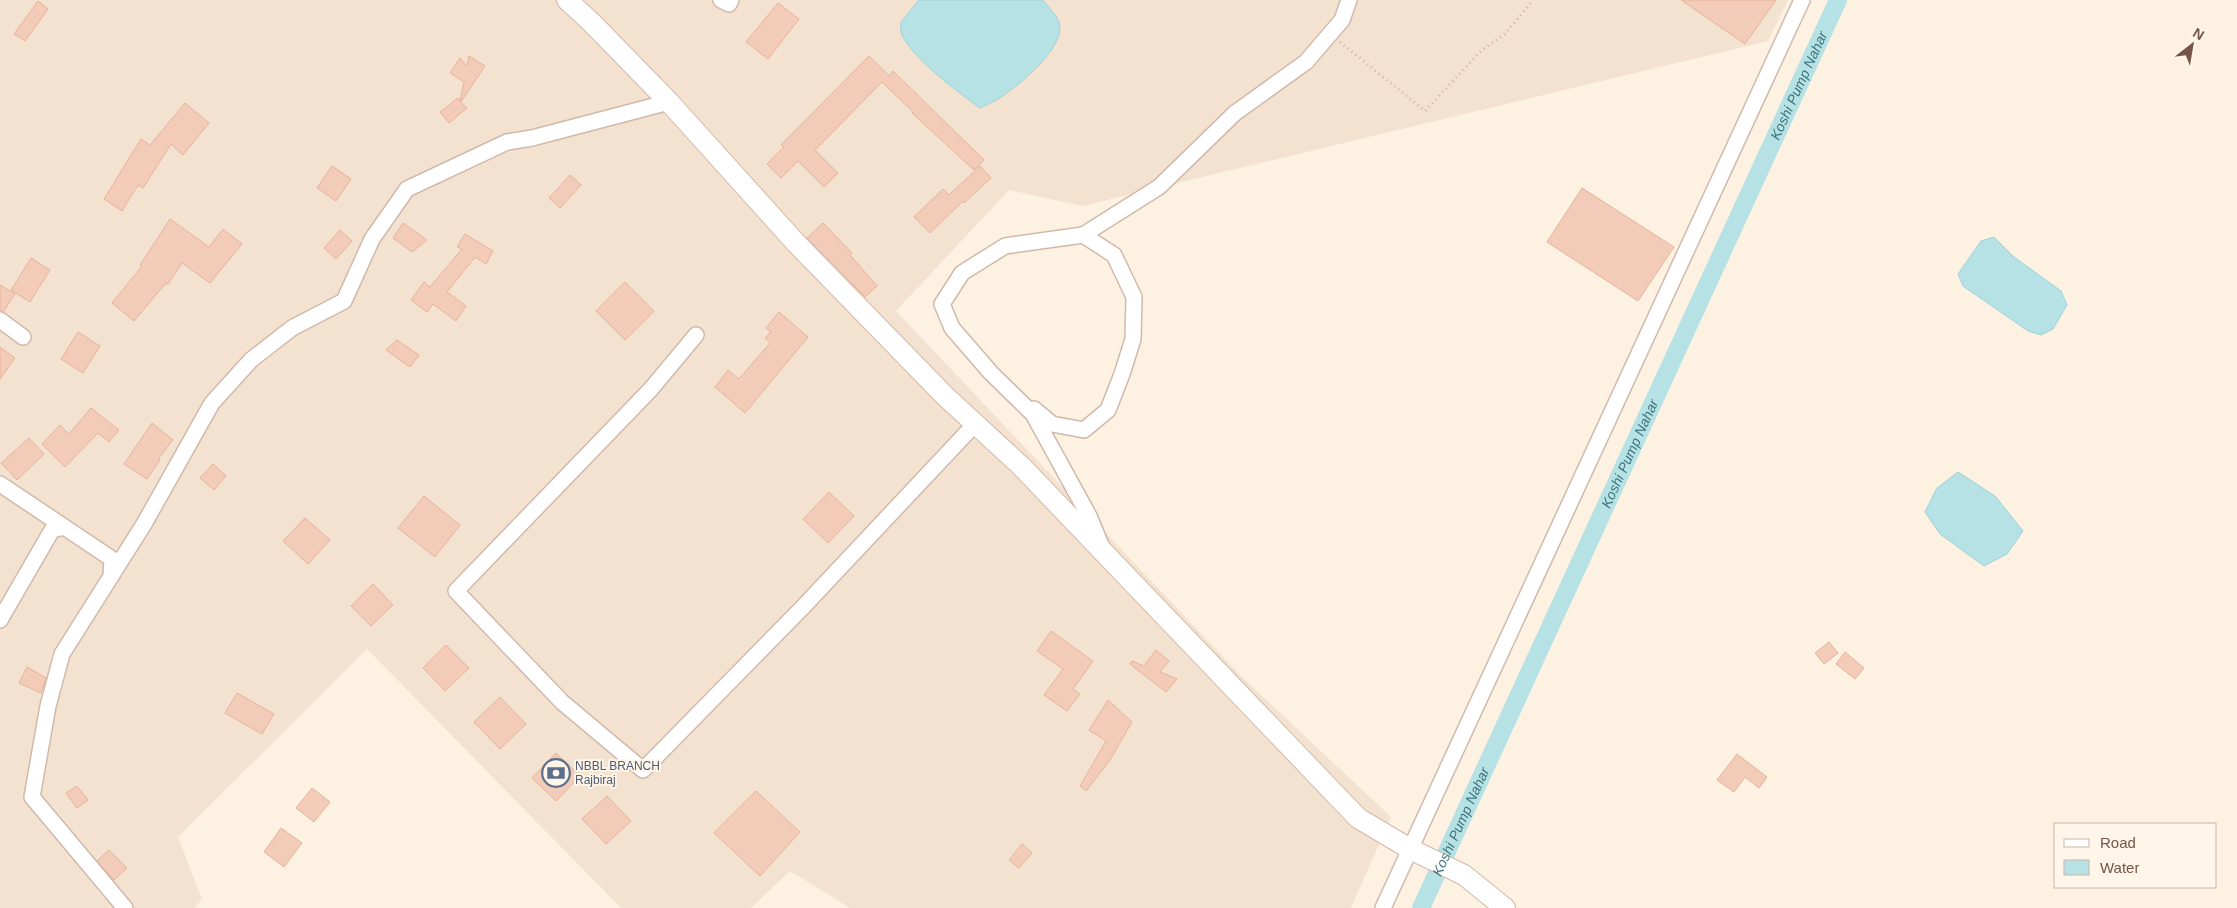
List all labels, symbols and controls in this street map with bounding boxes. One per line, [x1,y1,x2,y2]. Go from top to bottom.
north arrow [2167,20,2217,70]
text: N [2190,24,2207,43]
water label: Koshi Pump Nahar [1767,28,1831,142]
water label: Koshi Pump Nahar [1598,396,1662,510]
bank icon: NBBL BRANCH Rajbiraj [541,758,571,788]
place label: NBBL BRANCH Rajbiraj [575,759,660,787]
water label: Koshi Pump Nahar [1429,764,1493,878]
legend [2054,823,2217,888]
text: Road [2100,834,2136,851]
text: Water [2100,859,2139,876]

